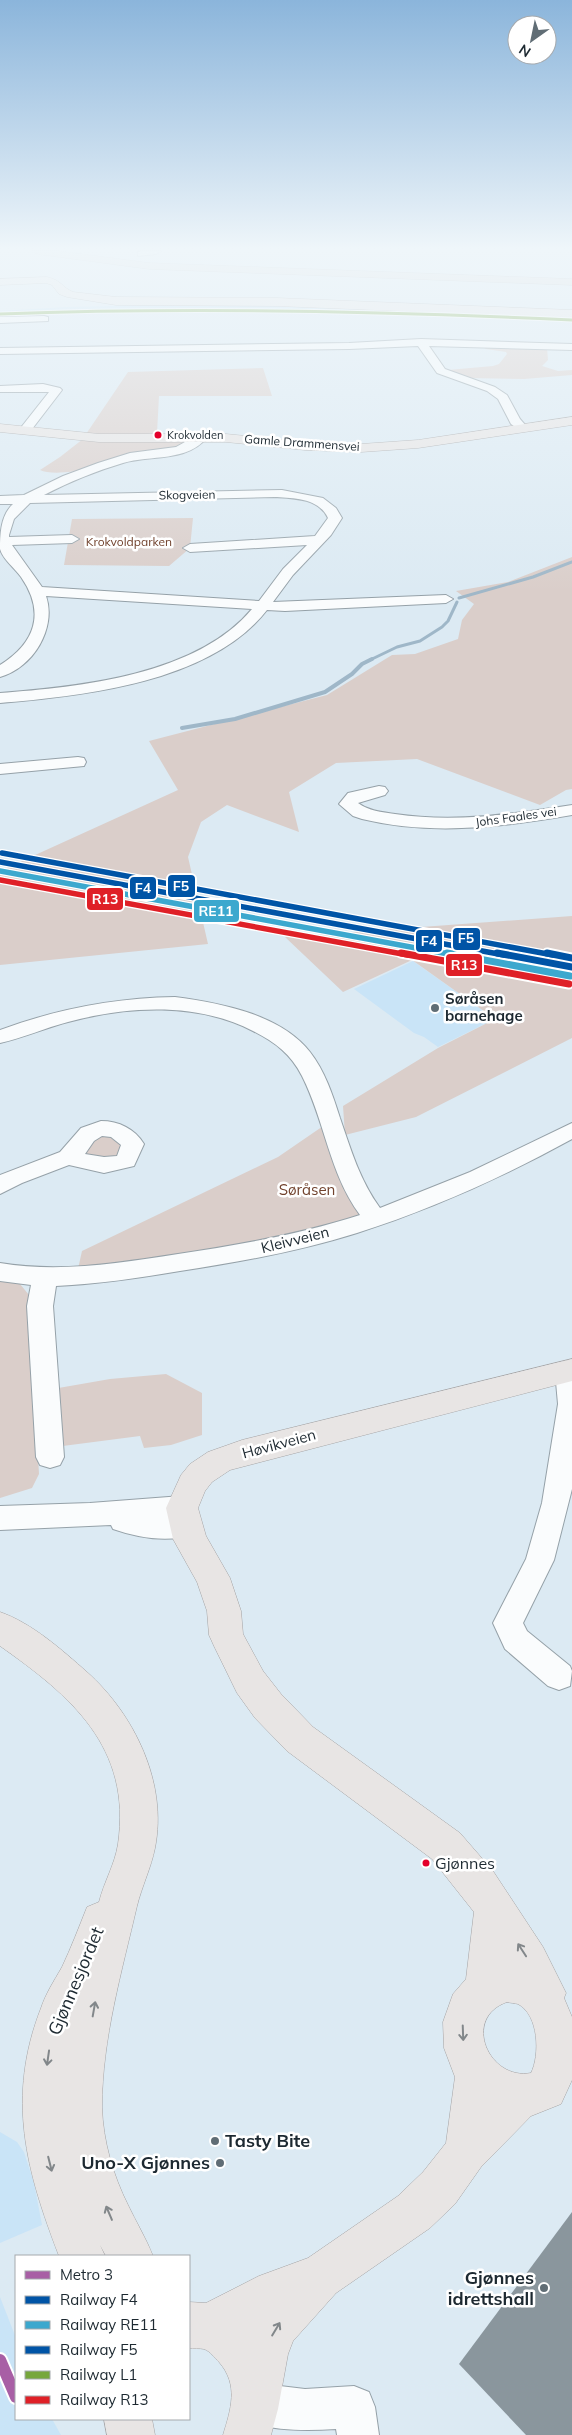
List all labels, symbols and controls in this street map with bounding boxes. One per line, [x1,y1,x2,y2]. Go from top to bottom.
north arrow [507,15,557,65]
text: N [516,40,534,61]
place label: Krokvolden [167,428,223,442]
marker: Krokvolden [153,430,163,440]
street label: Gamle Drammensvei [244,431,360,454]
street label: Skogveien [158,487,216,502]
park label: Krokvoldparken [86,534,172,549]
street label: Johs Faales vei [474,803,558,830]
line badge: F5 [167,874,196,898]
line badge: F4 [129,876,157,900]
text: F5 [173,877,189,895]
text: F4 [135,879,152,897]
line badge: R13 [86,887,124,911]
text: R13 [92,890,118,908]
line badge: RE11 [193,899,240,923]
text: RE11 [199,902,233,920]
line badge: F5 [452,927,481,951]
line badge: F4 [415,929,443,953]
text: F5 [458,929,474,947]
text: F4 [421,932,438,950]
line badge: R13 [445,953,483,977]
text: R13 [451,956,477,974]
place label: Søråsen barnehage [445,989,523,1025]
marker: Søråsen barnehage [429,1002,441,1014]
park label: Søråsen [279,1180,335,1199]
street label: Kleivveien [259,1222,331,1257]
street label: Høvikveien [240,1425,318,1462]
place label: Gjønnes [435,1853,495,1873]
marker: Gjønnes [421,1858,431,1868]
street label: Gjønnesjordet [42,1923,109,2038]
one-way arrow [517,1944,527,1958]
one-way arrow [89,2001,99,2017]
one-way arrow [459,2025,468,2041]
one-way arrow [43,2049,53,2065]
place label: Tasty Bite [225,2129,310,2152]
marker: Tasty Bite [209,2135,221,2147]
place label: Uno-X Gjønnes [81,2151,210,2174]
one-way arrow [46,2156,55,2172]
marker: Uno-X Gjønnes [214,2157,226,2169]
one-way arrow [103,2206,113,2221]
legend [15,2255,190,2420]
text: Metro 3 [60,2265,113,2284]
place label: Gjønnes idrettshall [448,2266,534,2310]
marker: Gjønnes idrettshall [538,2282,550,2294]
text: Railway F4 [60,2290,138,2309]
text: Railway RE11 [60,2315,157,2334]
one-way arrow [272,2323,282,2337]
text: Railway F5 [60,2340,138,2359]
text: Railway L1 [60,2365,137,2384]
text: Railway R13 [60,2390,149,2409]

